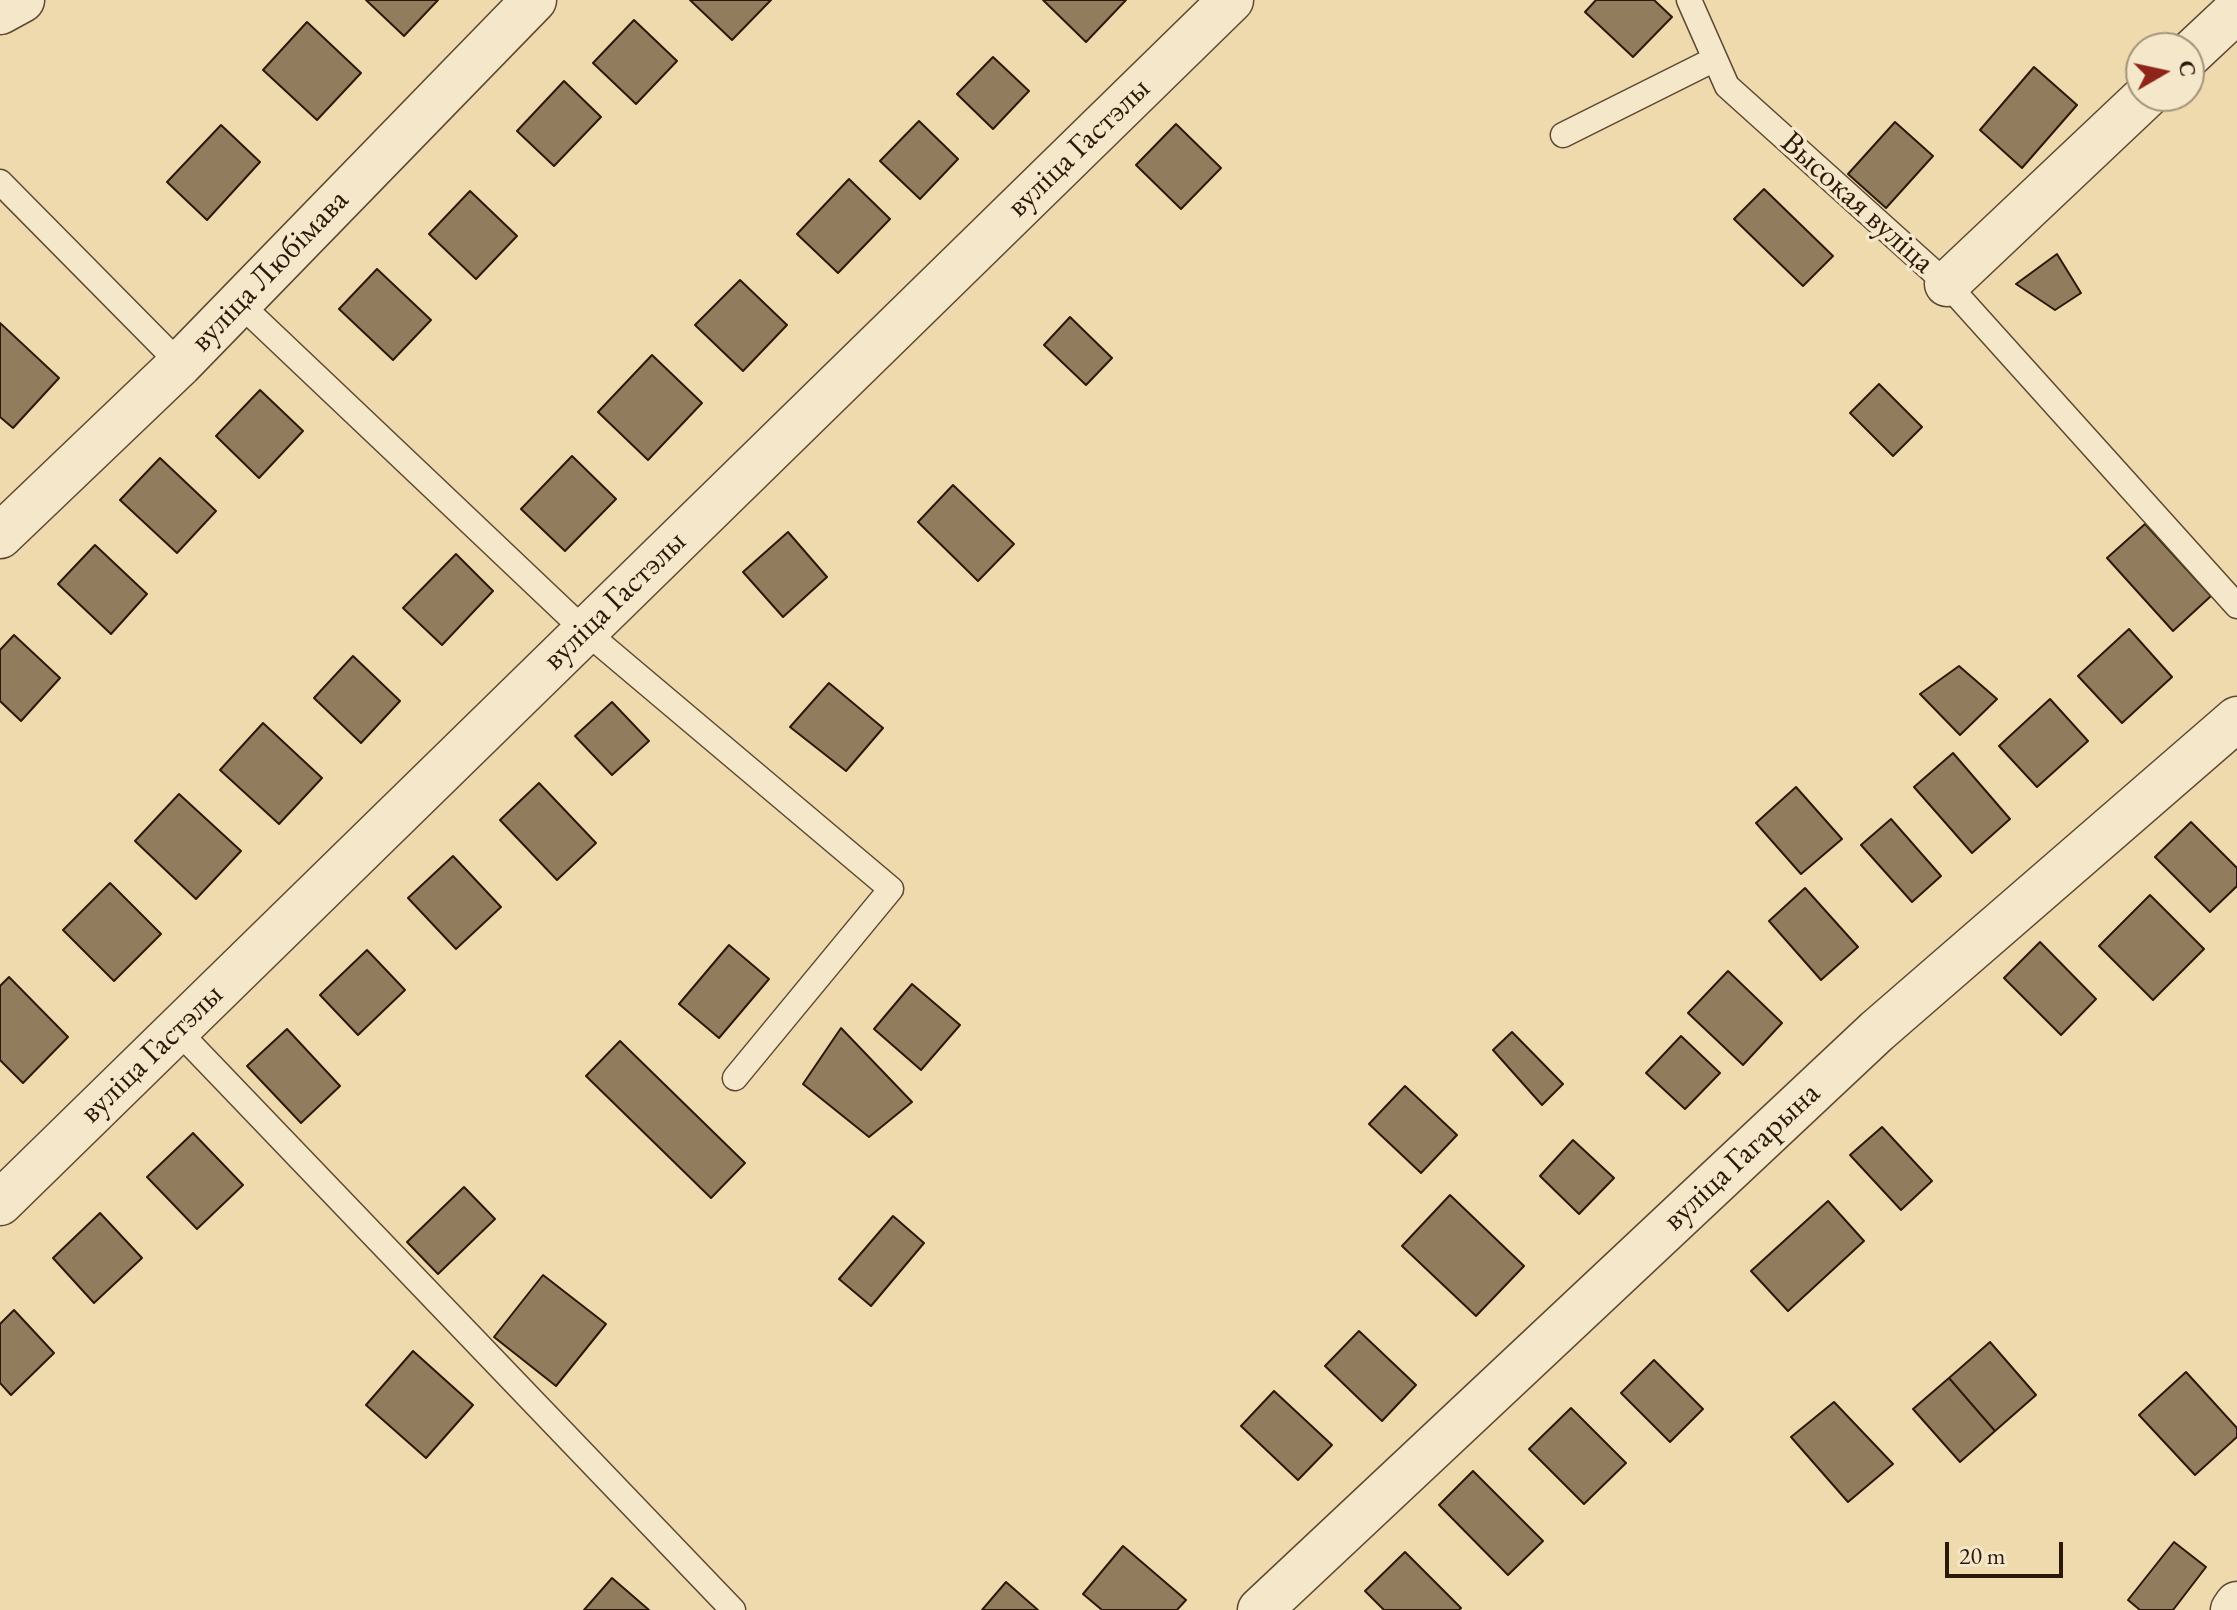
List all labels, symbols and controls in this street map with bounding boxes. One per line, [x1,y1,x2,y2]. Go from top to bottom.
north arrow [2125,32,2205,112]
text: С [2172,58,2203,78]
street label: вуліца Гастэлы [999,70,1159,226]
street label: Высокая вуліца [1772,124,1942,282]
street label: вуліца Любімава [183,182,357,360]
street label: вуліца Гастэлы [535,523,695,679]
street label: вуліца Гастэлы [72,976,232,1132]
street label: вуліца Гагарына [1656,1075,1828,1239]
scale bar [1949,1526,2067,1576]
text: 20 m [1959,1540,2006,1571]

